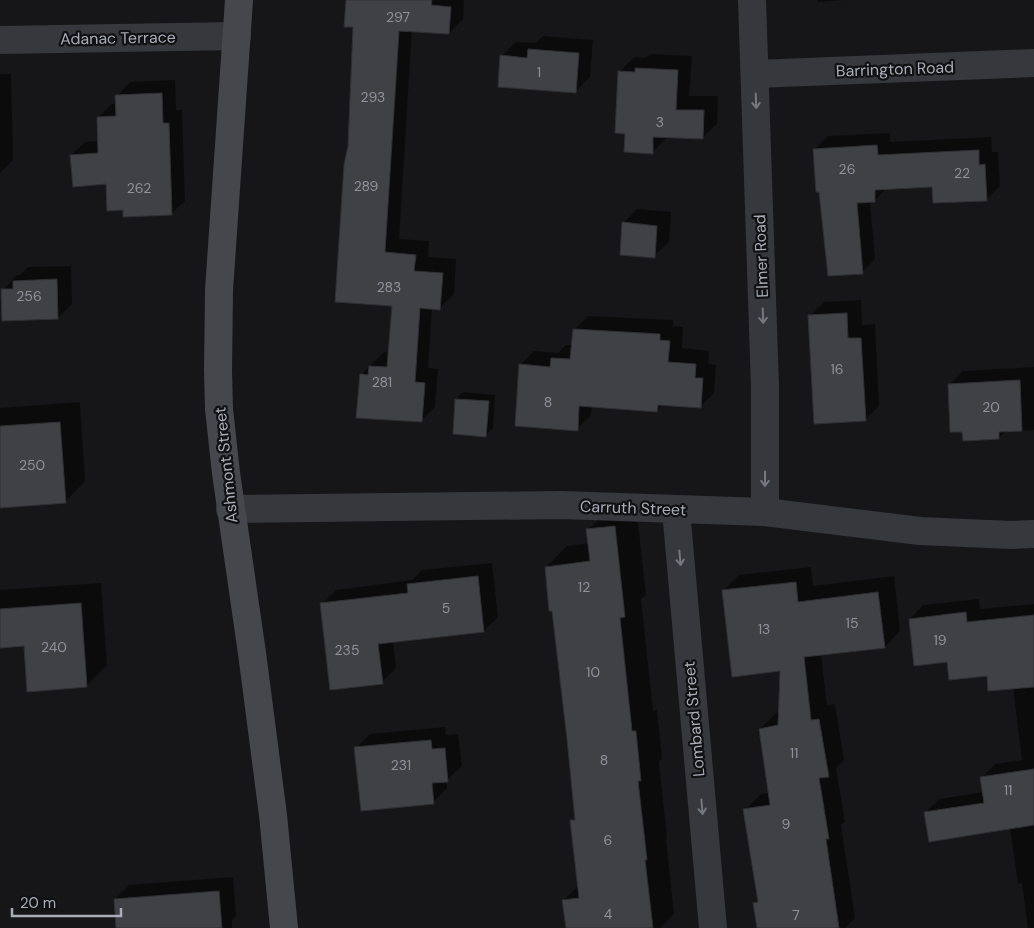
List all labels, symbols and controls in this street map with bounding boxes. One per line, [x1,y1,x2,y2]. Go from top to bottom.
house number: 297 [386,8,410,26]
street label: Adanac Terrace [60,26,176,50]
street label: Barrington Road [835,56,955,82]
house number: 1 [537,63,541,81]
house number: 293 [361,88,385,106]
one-way arrow [751,92,761,109]
house number: 3 [656,113,664,131]
house number: 26 [839,160,855,178]
house number: 22 [954,164,970,182]
house number: 289 [354,177,379,195]
house number: 262 [127,179,151,197]
street label: Elmer Road [749,214,773,298]
house number: 283 [377,278,401,296]
house number: 256 [16,287,42,305]
one-way arrow [758,308,768,324]
house number: 16 [830,360,844,378]
house number: 281 [372,373,392,391]
house number: 8 [544,393,552,411]
house number: 20 [982,398,1000,416]
street label: Ashmont Street [209,406,243,524]
house number: 250 [19,456,45,474]
one-way arrow [760,470,770,486]
street label: Carruth Street [580,496,686,520]
one-way arrow [675,550,685,566]
house number: 12 [578,578,590,596]
house number: 5 [442,599,450,617]
house number: 15 [846,614,858,632]
house number: 13 [758,620,770,638]
house number: 19 [933,631,947,649]
house number: 240 [41,638,67,656]
house number: 235 [335,641,359,659]
street label: Lombard Street [678,660,710,778]
house number: 10 [586,663,600,681]
house number: 11 [790,744,798,762]
house number: 8 [600,751,608,769]
house number: 231 [391,756,411,774]
house number: 11 [1004,781,1012,799]
one-way arrow [697,799,707,815]
house number: 9 [782,815,791,833]
house number: 6 [604,831,612,849]
scale bar [12,886,121,918]
text: 20 m [20,893,56,913]
house number: 4 [604,905,613,923]
house number: 7 [792,906,800,924]

